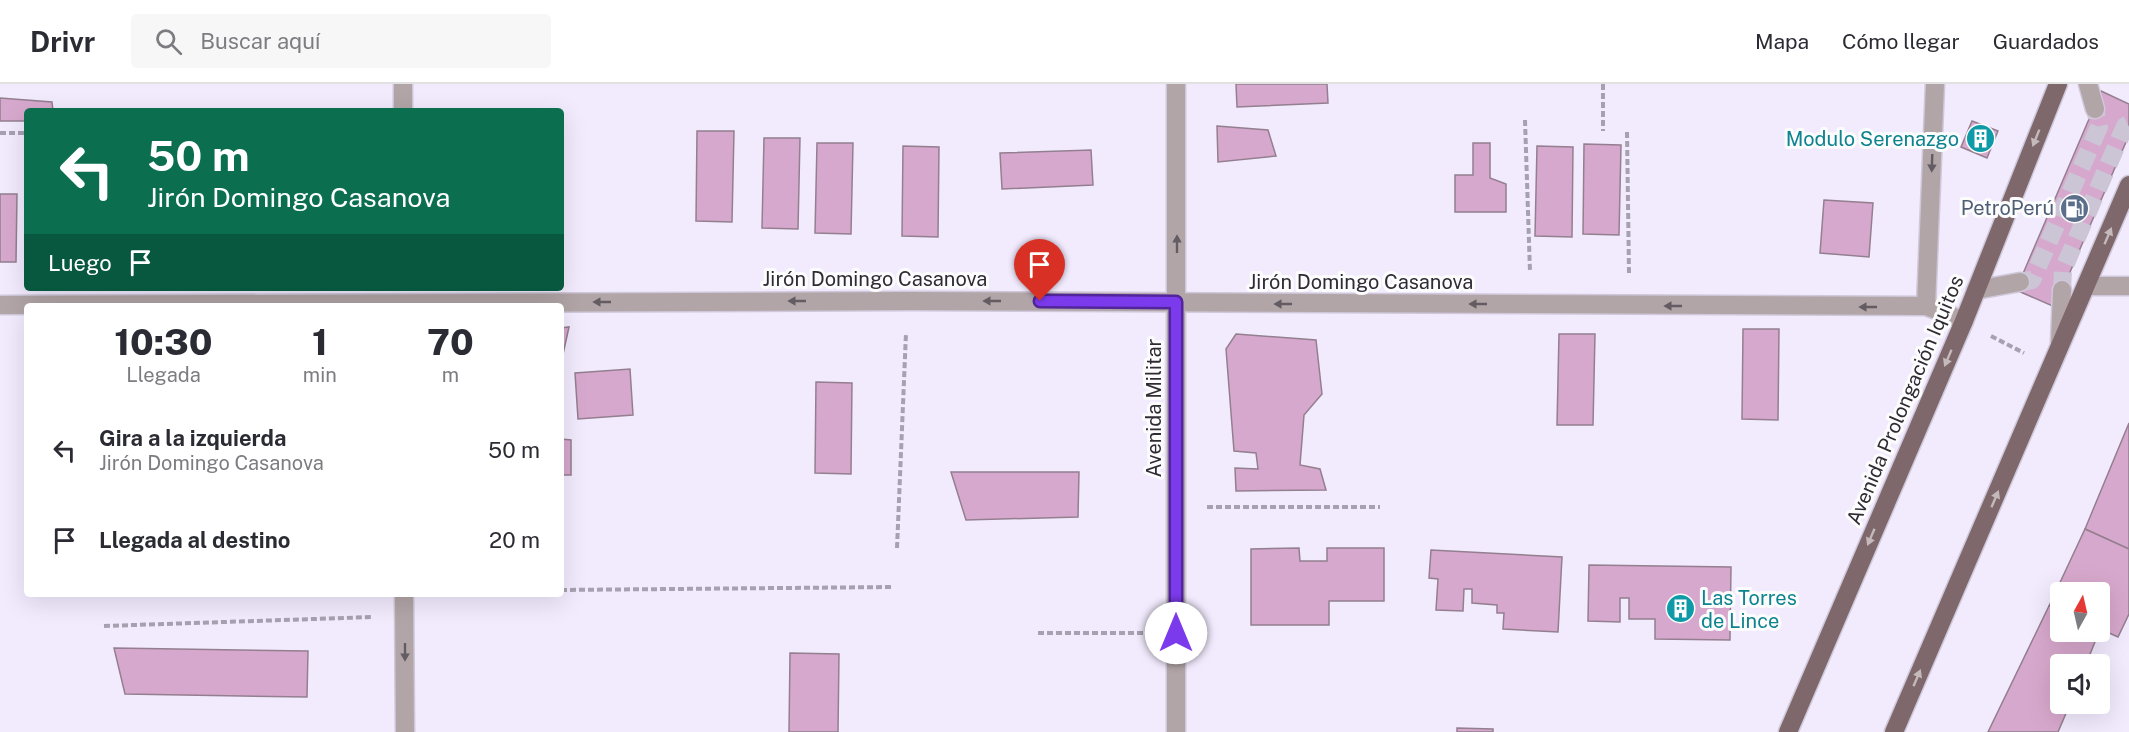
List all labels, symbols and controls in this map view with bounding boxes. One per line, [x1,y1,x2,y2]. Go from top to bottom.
search box [131,14,551,68]
text: Drivr [30,25,95,58]
icon: search [152,25,185,58]
text: Buscar aquí [200,28,320,54]
text: Mapa [1755,29,1809,54]
text: Cómo llegar [1842,29,1960,54]
text: Guardados [1993,29,2099,54]
building icon: Modulo Serenazgo [1964,123,1996,155]
place label: Modulo Serenazgo [1786,127,1959,151]
one-way arrow [2031,130,2041,148]
text: 50 m [147,131,250,180]
icon: left [48,132,126,210]
one-way arrow [1927,154,1936,173]
text: Jirón Domingo Casanova [147,181,451,213]
fuel station icon: PetroPerú [2059,192,2091,224]
place label: PetroPerú [1961,196,2054,220]
one-way arrow [2103,226,2113,244]
one-way arrow [1172,234,1182,253]
pin [1014,239,1065,301]
icon: arrive [124,246,157,279]
icon: arrive [1023,248,1056,281]
text: Luego [48,250,112,276]
street label: Jirón Domingo Casanova [763,267,987,291]
street label: Jirón Domingo Casanova [1249,270,1473,294]
street label: Avenida Prolongación Iquitos [1842,272,1968,528]
one-way arrow [787,296,806,306]
one-way arrow [982,296,1001,306]
one-way arrow [592,297,611,307]
one-way arrow [1273,299,1292,309]
one-way arrow [1468,299,1487,309]
one-way arrow [1663,301,1682,311]
one-way arrow [1858,302,1877,312]
text: 10:30 [114,321,212,363]
text: 1 [312,321,328,363]
text: 70 [427,321,474,363]
street label: Avenida Militar [1142,338,1166,477]
one-way arrow [1943,350,1953,368]
text: Llegada [126,363,201,387]
text: min [303,363,337,387]
text: m [442,363,459,387]
text: Gira a la izquierda [99,425,286,451]
icon: left [48,434,81,467]
text: 50 m [488,437,540,463]
text: Jirón Domingo Casanova [99,451,324,475]
one-way arrow [1990,491,1999,508]
icon: arrive [48,524,81,557]
text: Llegada al destino [99,527,290,553]
text: 20 m [489,527,540,553]
one-way arrow [1866,529,1876,547]
north arrow [2050,582,2110,642]
map controls [2050,582,2110,714]
place label: Las Torres de Lince [1701,586,1797,633]
building icon: Las Torres de Lince [1664,593,1696,625]
position arrow [1144,601,1208,665]
one-way arrow [400,643,409,662]
button: sound [2050,654,2110,714]
one-way arrow [1913,670,1922,687]

